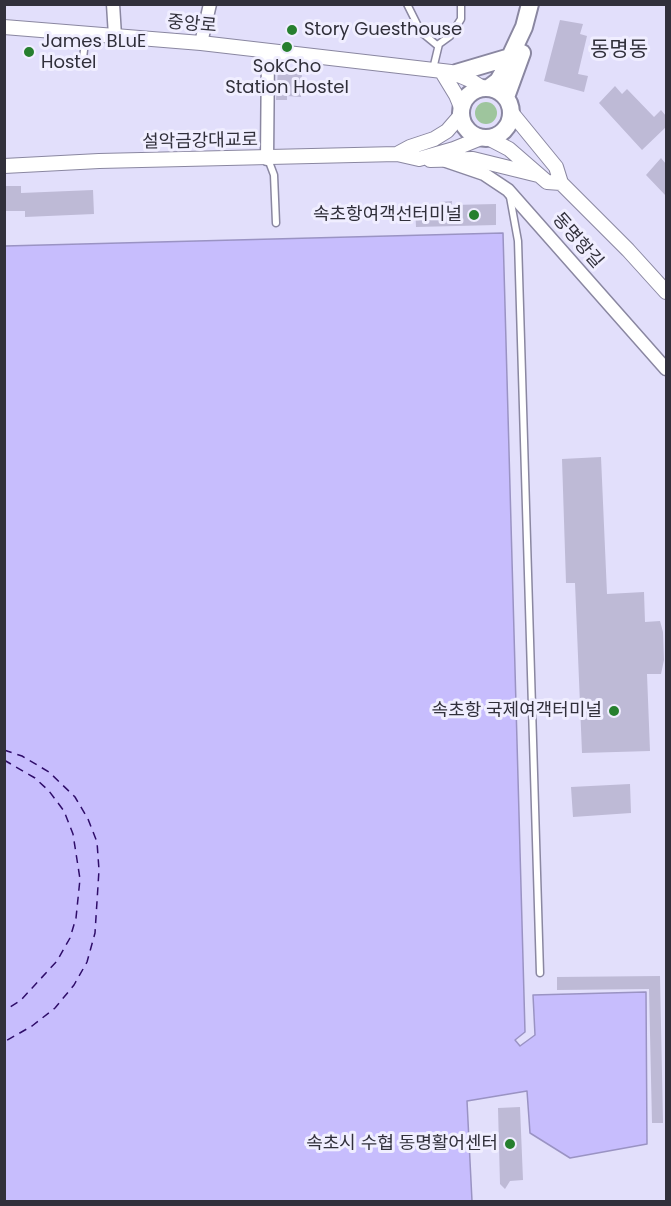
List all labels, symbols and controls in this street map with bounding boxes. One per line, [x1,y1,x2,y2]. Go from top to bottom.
street label: 중앙로 [166,12,218,38]
place label: Story Guesthouse [304,19,462,41]
marker: Story Guesthouse [285,23,299,37]
place label: James BLuE Hostel [41,31,146,74]
district label: 동명동 [590,38,648,64]
marker: SokCho Station Hostel [280,40,294,54]
marker: James BLuE Hostel [22,45,36,59]
place label: SokCho Station Hostel [225,56,349,98]
street label: 설악금강대교로 [142,130,258,154]
place label: 속초항여객선터미널 [313,204,462,226]
marker: 속초항여객선터미널 [467,208,481,222]
street label: 동명항길 [547,209,607,273]
place label: 속초항 국제여객터미널 [432,700,602,722]
marker: 속초항 국제여객터미널 [607,704,621,718]
place label: 속초시 수협 동명활어센터 [306,1133,498,1155]
marker: 속초시 수협 동명활어센터 [503,1137,517,1151]

